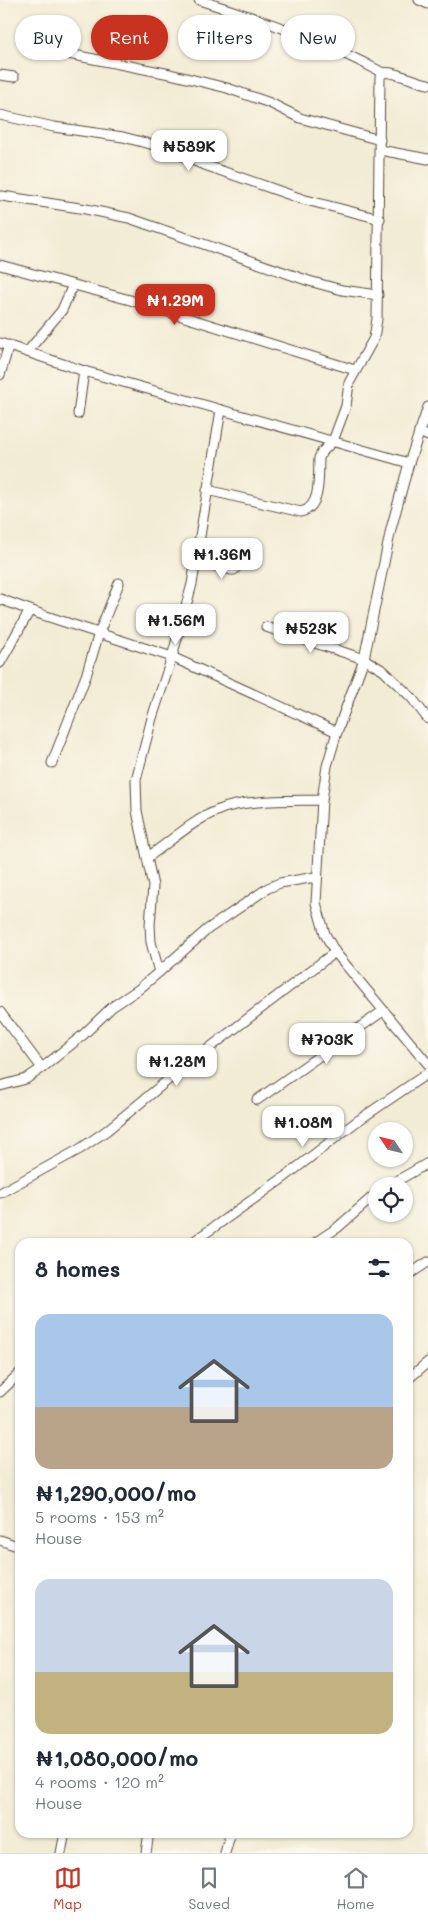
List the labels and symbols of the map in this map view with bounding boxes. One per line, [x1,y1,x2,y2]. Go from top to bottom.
pin: ₦589K [154,130,224,172]
pin: ₦1.29M [134,284,216,326]
pin: ₦1.36M [181,538,263,580]
pin: ₦1.56M [135,604,217,646]
pin: ₦523K [276,612,346,654]
pin: ₦703K [292,1022,362,1065]
pin: ₦1.28M [136,1044,218,1087]
pin: ₦1.08M [262,1106,344,1148]
north arrow [368,1122,412,1168]

